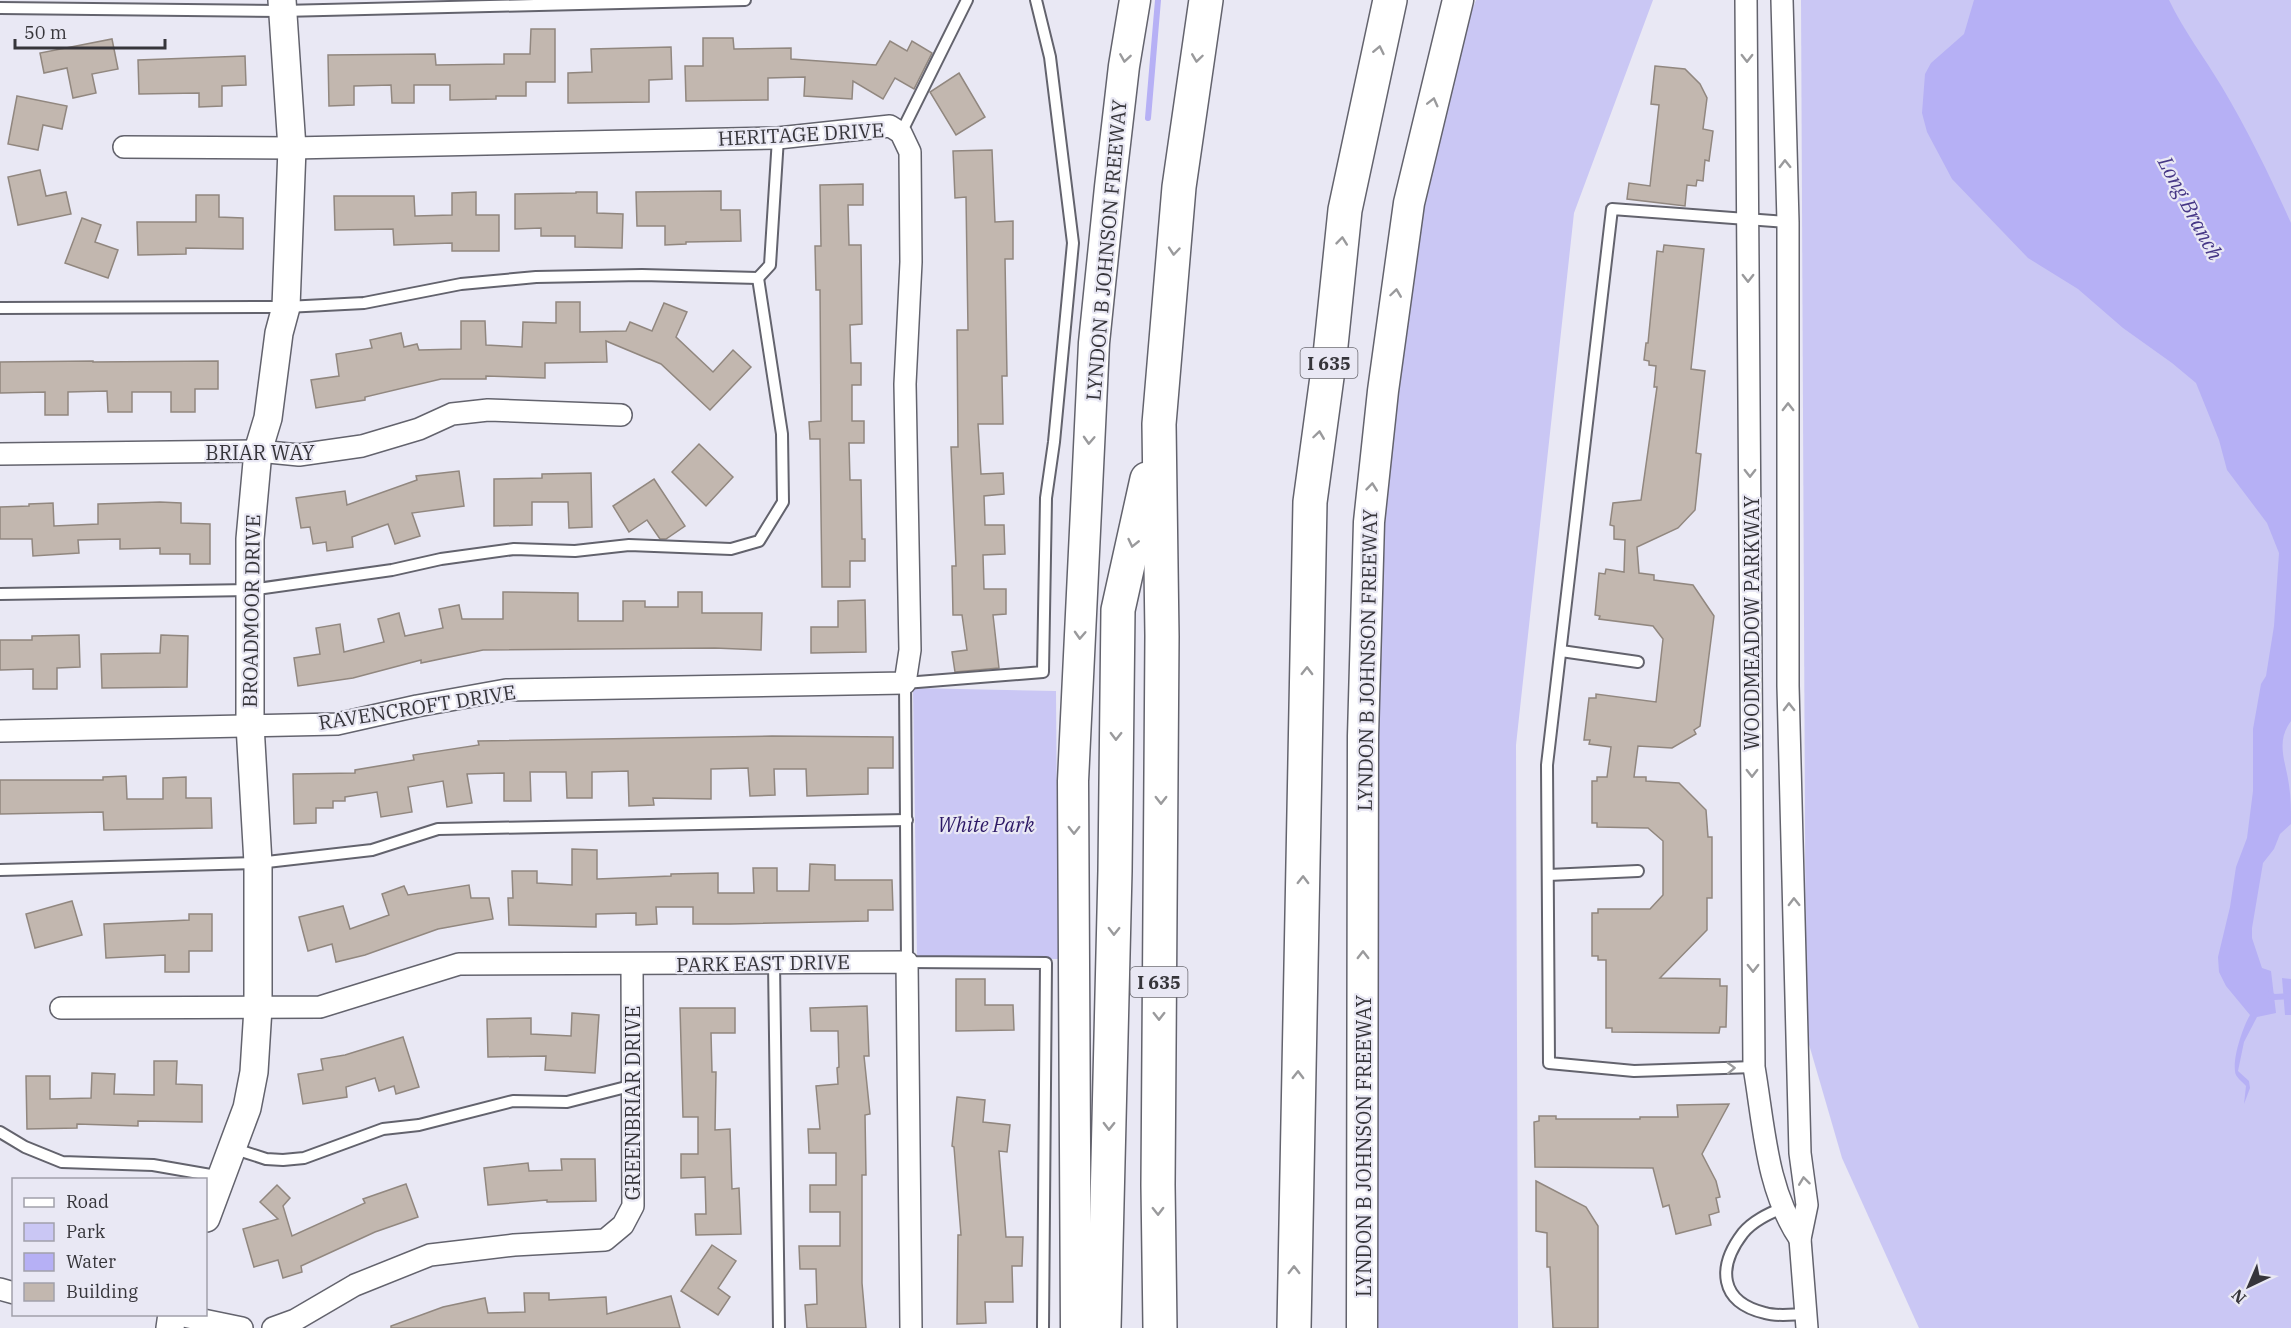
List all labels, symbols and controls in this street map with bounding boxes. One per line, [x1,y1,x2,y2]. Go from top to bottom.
scale bar [15,12,165,50]
text: 50 m [24,21,67,44]
one-way arrow [1372,45,1385,55]
one-way arrow [1120,53,1132,62]
one-way arrow [1192,53,1204,62]
one-way arrow [1741,54,1753,63]
one-way arrow [1426,97,1439,107]
street label: LYNDON B JOHNSON FREEWAY [1079,98,1133,402]
street label: HERITAGE DRIVE [717,116,885,152]
water label: Long Branch [2151,150,2230,265]
one-way arrow [1779,159,1791,168]
one-way arrow [1335,237,1348,246]
one-way arrow [1168,247,1181,256]
one-way arrow [1742,274,1755,283]
one-way arrow [1390,289,1402,298]
road number: I 635 [1300,348,1358,378]
one-way arrow [1782,403,1794,412]
one-way arrow [1312,431,1325,440]
one-way arrow [1083,435,1096,444]
street label: BRIAR WAY [205,439,315,466]
one-way arrow [1744,469,1756,478]
one-way arrow [1366,482,1378,491]
street label: WOODMEADOW PARKWAY [1738,495,1765,751]
street label: LYNDON B JOHNSON FREEWAY [1351,508,1383,811]
street label: BROADMOOR DRIVE [236,514,266,708]
one-way arrow [1127,538,1140,548]
one-way arrow [1074,630,1087,639]
one-way arrow [1301,667,1313,676]
street label: RAVENCROFT DRIVE [316,678,518,736]
one-way arrow [1783,703,1795,712]
one-way arrow [1110,732,1122,741]
one-way arrow [1746,769,1758,778]
one-way arrow [1155,795,1167,804]
park label: White Park [937,811,1035,838]
one-way arrow [1068,825,1080,834]
one-way arrow [1296,875,1309,884]
one-way arrow [1788,898,1800,907]
one-way arrow [1107,927,1120,936]
street label: PARK EAST DRIVE [676,948,850,978]
one-way arrow [1357,950,1369,959]
one-way arrow [1747,964,1759,973]
road number: I 635 [1130,967,1188,997]
street label: LYNDON B JOHNSON FREEWAY [1350,995,1377,1297]
street label: GREENBRIAR DRIVE [619,1005,646,1201]
one-way arrow [1153,1011,1165,1020]
one-way arrow [1726,1062,1735,1075]
one-way arrow [1292,1070,1304,1079]
one-way arrow [1103,1122,1116,1131]
one-way arrow [1798,1176,1810,1186]
legend [12,1178,207,1316]
text: Road [66,1190,109,1213]
one-way arrow [1152,1206,1164,1215]
text: Park [66,1220,106,1243]
text: Water [66,1250,116,1273]
north arrow [2219,1256,2279,1316]
one-way arrow [1288,1265,1300,1274]
text: Building [66,1280,138,1303]
text: N [2227,1285,2250,1308]

